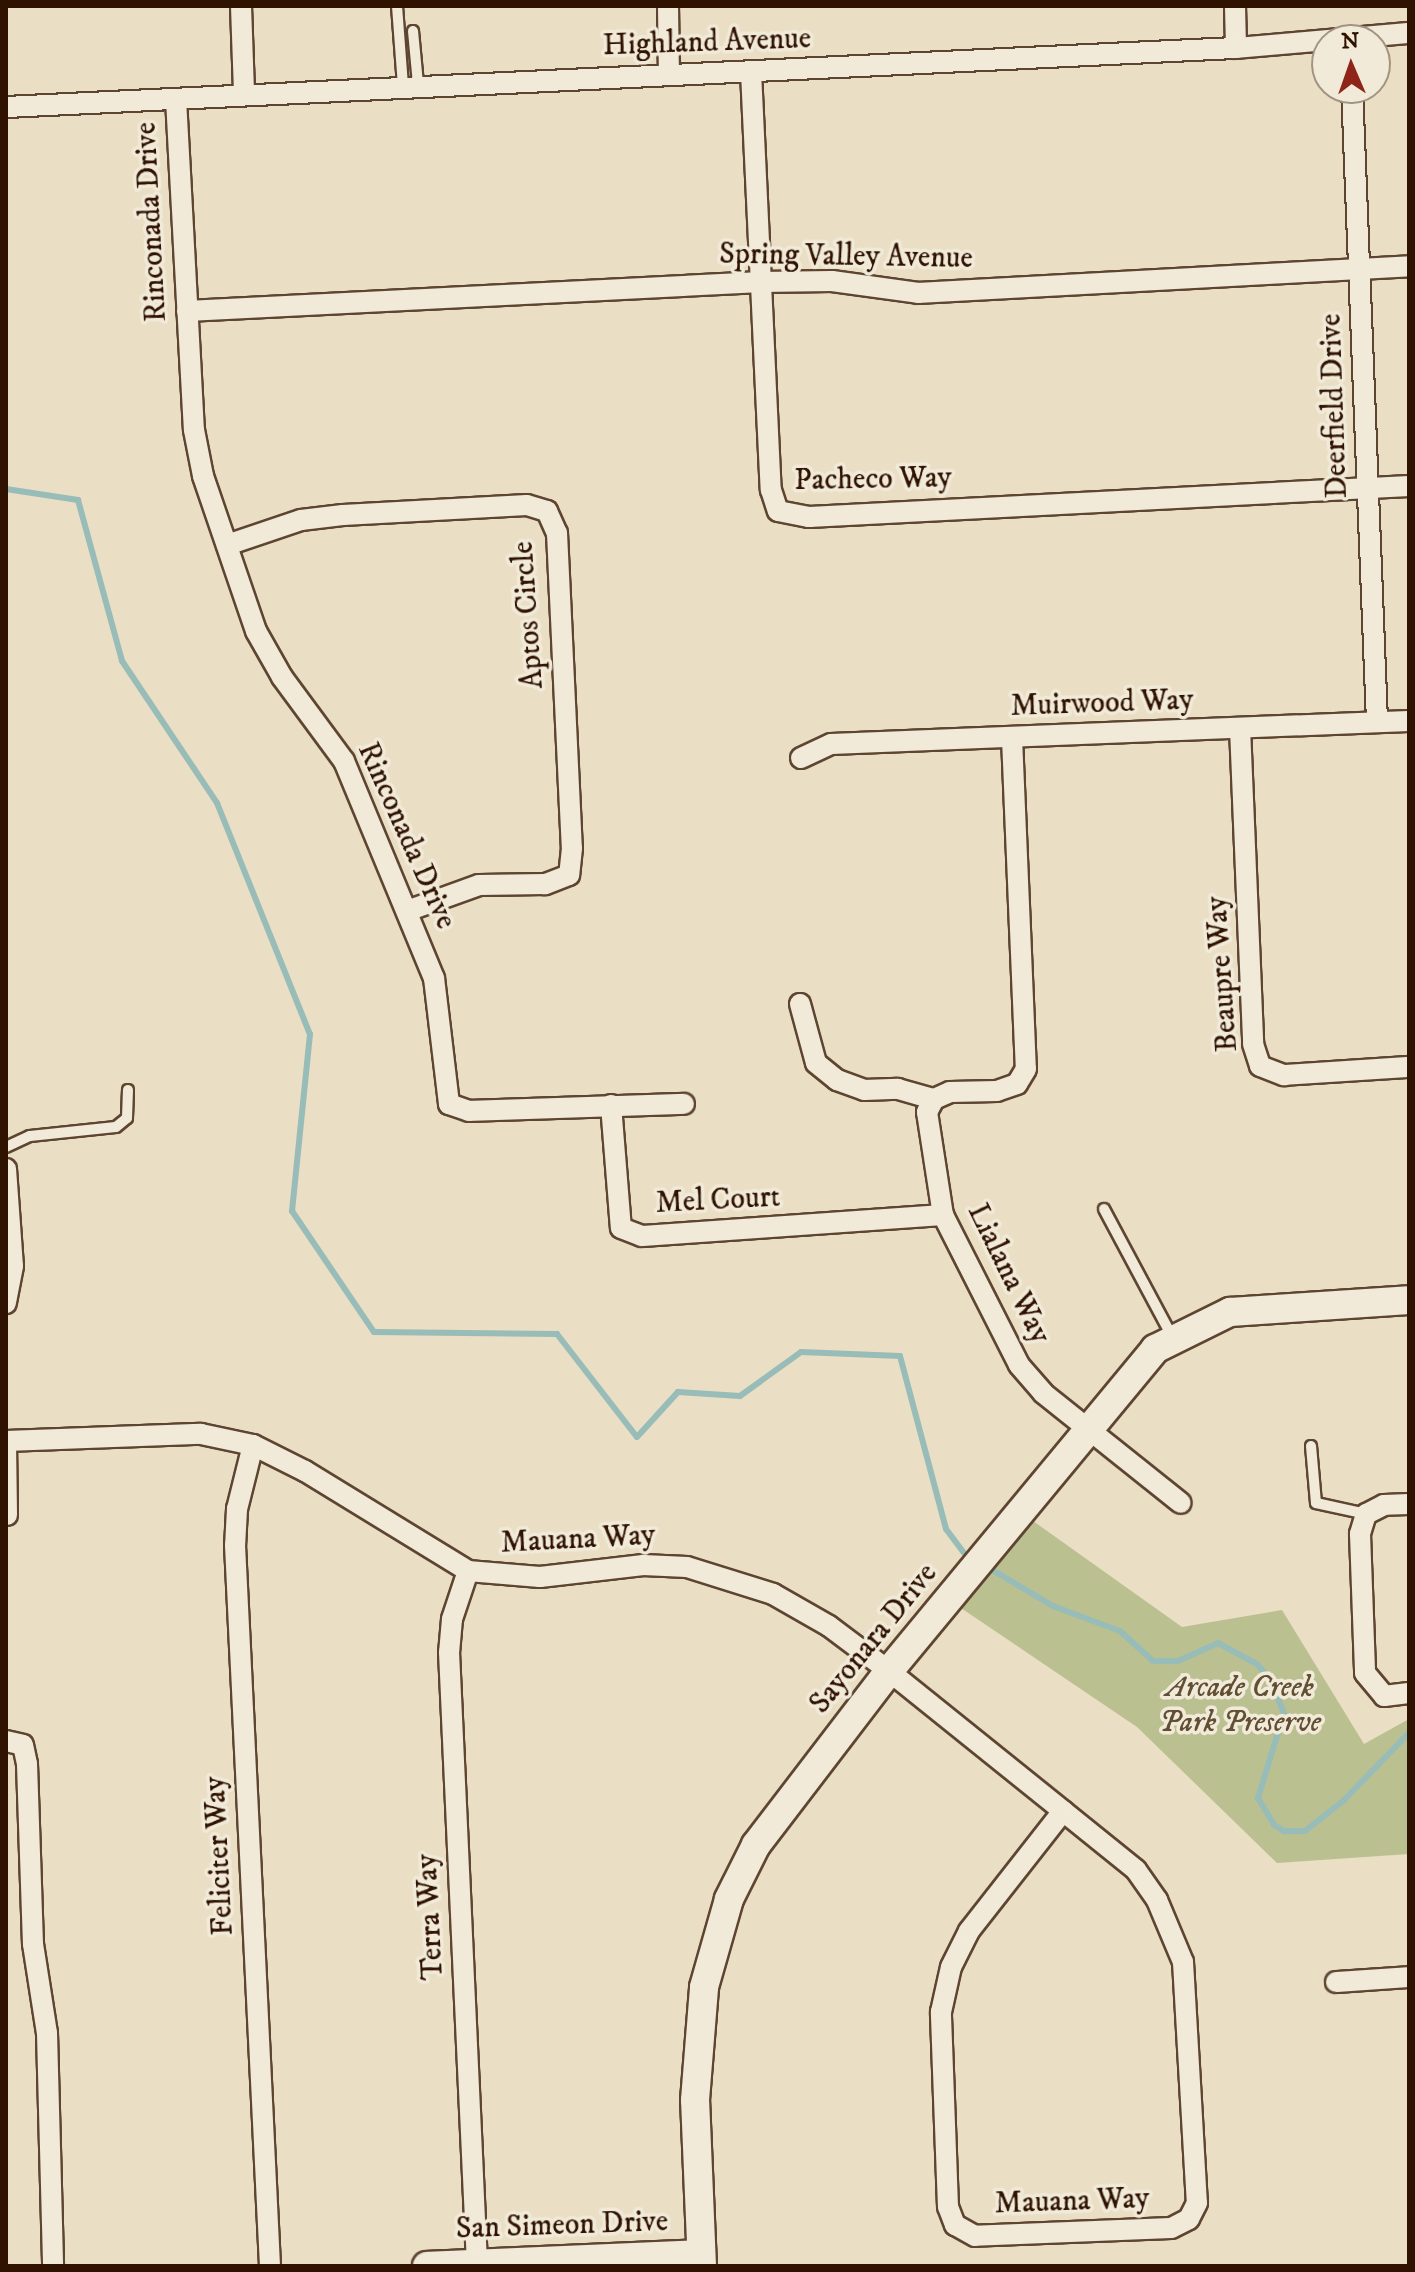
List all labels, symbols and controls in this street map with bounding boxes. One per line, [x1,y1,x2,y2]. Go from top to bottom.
street label: Highland Avenue [602,21,812,65]
north arrow [1311,24,1391,104]
text: N [1341,28,1360,55]
street label: Rinconada Drive [129,121,175,323]
street label: Spring Valley Avenue [719,237,973,277]
street label: Deerfield Drive [1314,313,1356,499]
street label: Pacheco Way [794,461,952,499]
street label: Aptos Circle [506,540,552,690]
street label: Muirwood Way [1010,683,1194,725]
street label: Rinconada Drive [349,737,463,935]
street label: Beaupre Way [1200,895,1246,1053]
street label: Mel Court [655,1180,781,1222]
street label: Lialana Way [959,1198,1057,1350]
street label: Mauana Way [500,1518,656,1562]
street label: Sayonara Drive [803,1557,945,1721]
park label: Arcade Creek Park Preserve [1159,1670,1321,1740]
street label: Feliciter Way [198,1775,242,1937]
street label: Terra Way [410,1853,452,1981]
street label: Mauana Way [994,2181,1150,2223]
street label: San Simeon Drive [455,2204,669,2248]

